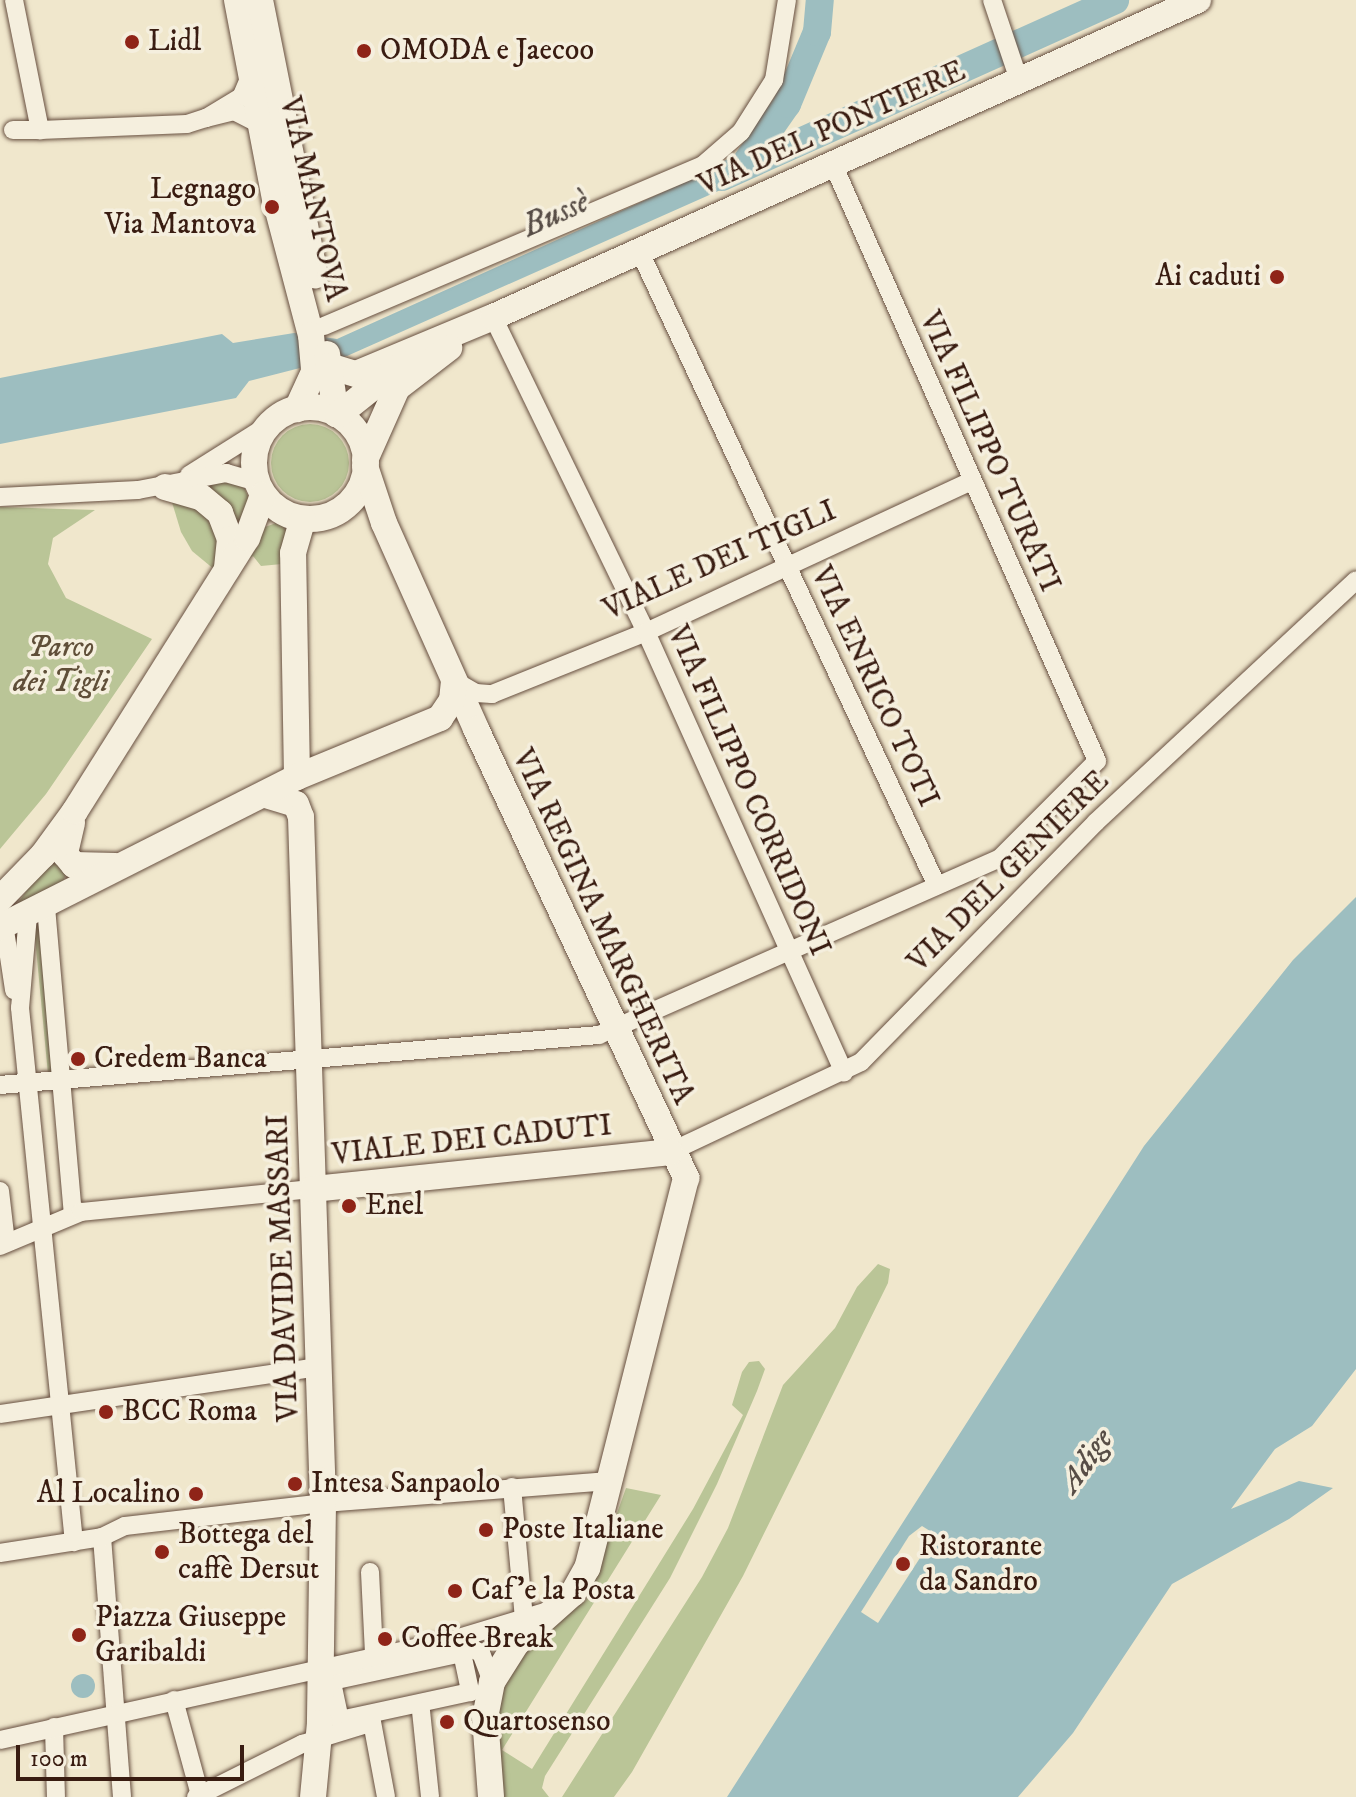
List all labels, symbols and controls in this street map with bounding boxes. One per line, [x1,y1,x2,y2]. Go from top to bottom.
place label: Lidl [148,24,201,60]
marker: Lidl [123,33,141,51]
place label: OMODA e Jaecoo [380,33,594,69]
marker: OMODA e Jaecoo [355,42,373,60]
street label: VIA DEL PONTIERE [693,54,971,204]
street label: VIA MANTOVA [271,93,353,305]
place label: Legnago Via Mantova [104,172,256,242]
water label: Bussè [517,184,595,246]
marker: Legnago Via Mantova [263,198,281,216]
place label: Ai caduti [1155,259,1261,295]
marker: Ai caduti [1268,268,1286,286]
street label: VIA FILIPPO TURATI [911,306,1067,598]
street label: VIALE DEI TIGLI [598,493,842,629]
street label: VIA ENRICO TOTI [802,561,946,813]
street label: VIA FILIPPO CORRIDONI [659,620,837,962]
park label: Parco dei Tigli [13,630,109,700]
street label: VIA REGINA MARGHERITA [504,744,700,1110]
street label: VIA DEL GENIERE [901,764,1117,980]
place label: Credem Banca [94,1041,267,1077]
marker: Credem Banca [69,1050,87,1068]
street label: VIALE DEI CADUTI [330,1108,614,1174]
street label: VIA DAVIDE MASSARI [261,1114,307,1422]
place label: Enel [365,1188,423,1224]
marker: Enel [340,1197,358,1215]
place label: BCC Roma [122,1394,257,1430]
marker: BCC Roma [97,1403,115,1421]
water label: Adige [1052,1422,1122,1500]
place label: Intesa Sanpaolo [311,1466,500,1502]
marker: Intesa Sanpaolo [286,1475,304,1493]
place label: Al Localino [37,1476,180,1512]
marker: Al Localino [187,1485,205,1503]
place label: Poste Italiane [502,1512,664,1548]
place label: Bottega del caffè Dersut [178,1517,319,1588]
marker: Poste Italiane [477,1521,495,1539]
place label: Ristorante da Sandro [919,1529,1042,1600]
marker: Bottega del caffè Dersut [153,1543,171,1561]
marker: Ristorante da Sandro [894,1555,912,1573]
place label: Caf'e la Posta [471,1573,635,1609]
marker: Caf'e la Posta [446,1582,464,1600]
place label: Piazza Giuseppe Garibaldi [95,1600,286,1670]
place label: Coffee Break [401,1621,554,1657]
marker: Piazza Giuseppe Garibaldi [70,1626,88,1644]
marker: Coffee Break [376,1630,394,1648]
place label: Quartosenso [463,1704,611,1740]
marker: Quartosenso [438,1713,456,1731]
scale bar [20,1729,248,1779]
text: 100 m [30,1744,88,1774]

